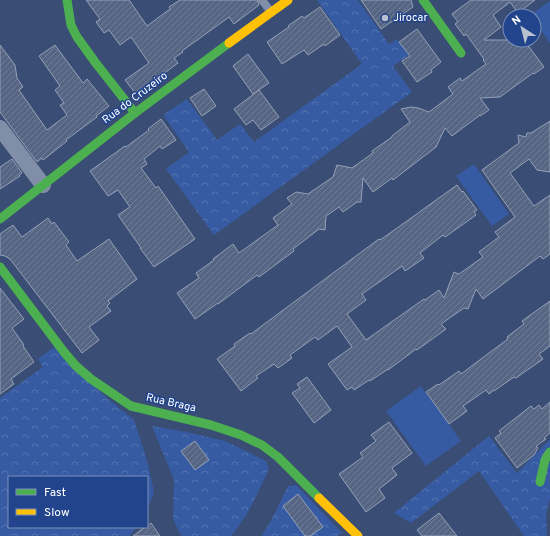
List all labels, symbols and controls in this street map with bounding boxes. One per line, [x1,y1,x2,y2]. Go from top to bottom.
north arrow [502,8,542,48]
place label: Jirocar [393,11,428,25]
marker: Jirocar [380,13,390,23]
text: N [509,13,524,29]
street label: Rua do Cruzeiro [99,69,171,127]
street label: Rua Braga [145,390,198,416]
legend [8,476,148,528]
text: Fast [44,485,66,501]
text: Slow [44,505,70,521]

